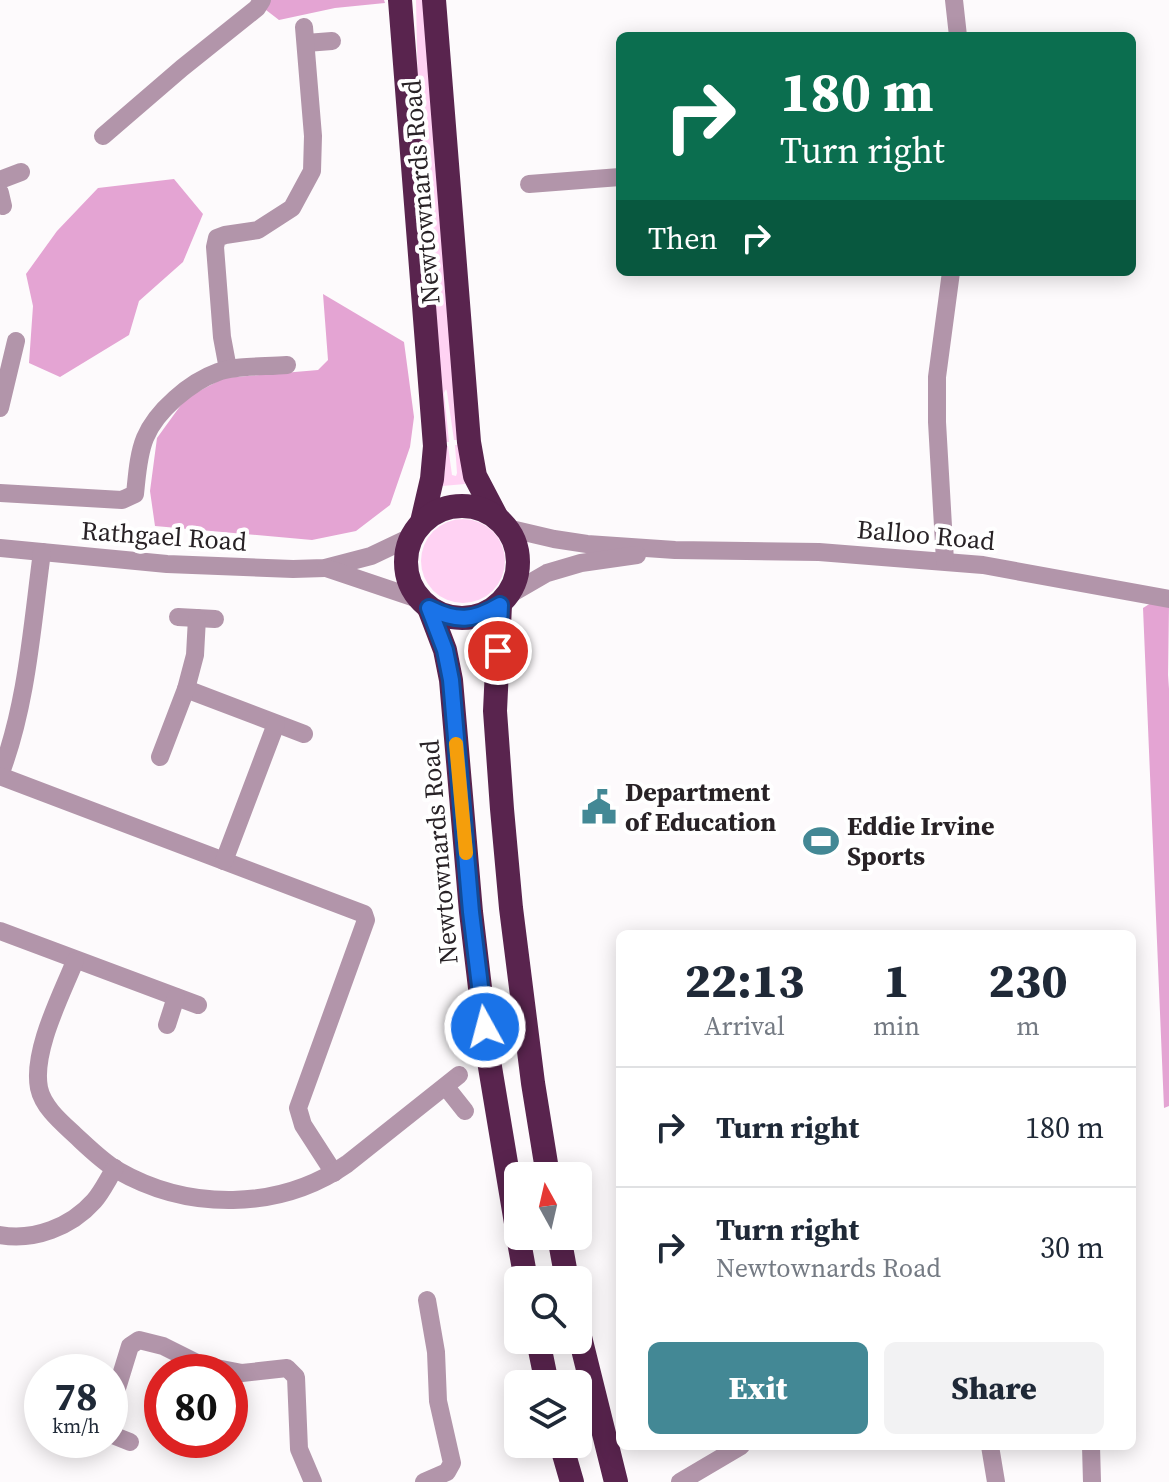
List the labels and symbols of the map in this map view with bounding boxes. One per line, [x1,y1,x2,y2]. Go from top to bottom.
street label: Newtownards Road [393,78,449,306]
street label: Balloo Road [855,511,997,559]
street label: Rathgael Road [80,512,248,560]
pin [464,617,532,685]
street label: Newtownards Road [411,738,467,966]
place label: Department of Education [625,774,776,840]
public building icon: Department of Education [580,788,618,826]
place label: Eddie Irvine Sports [847,808,995,874]
sports icon: Eddie Irvine Sports [802,822,840,860]
position arrow [443,985,527,1069]
north arrow [504,1162,592,1250]
speed limit sign: 80 [144,1354,248,1458]

